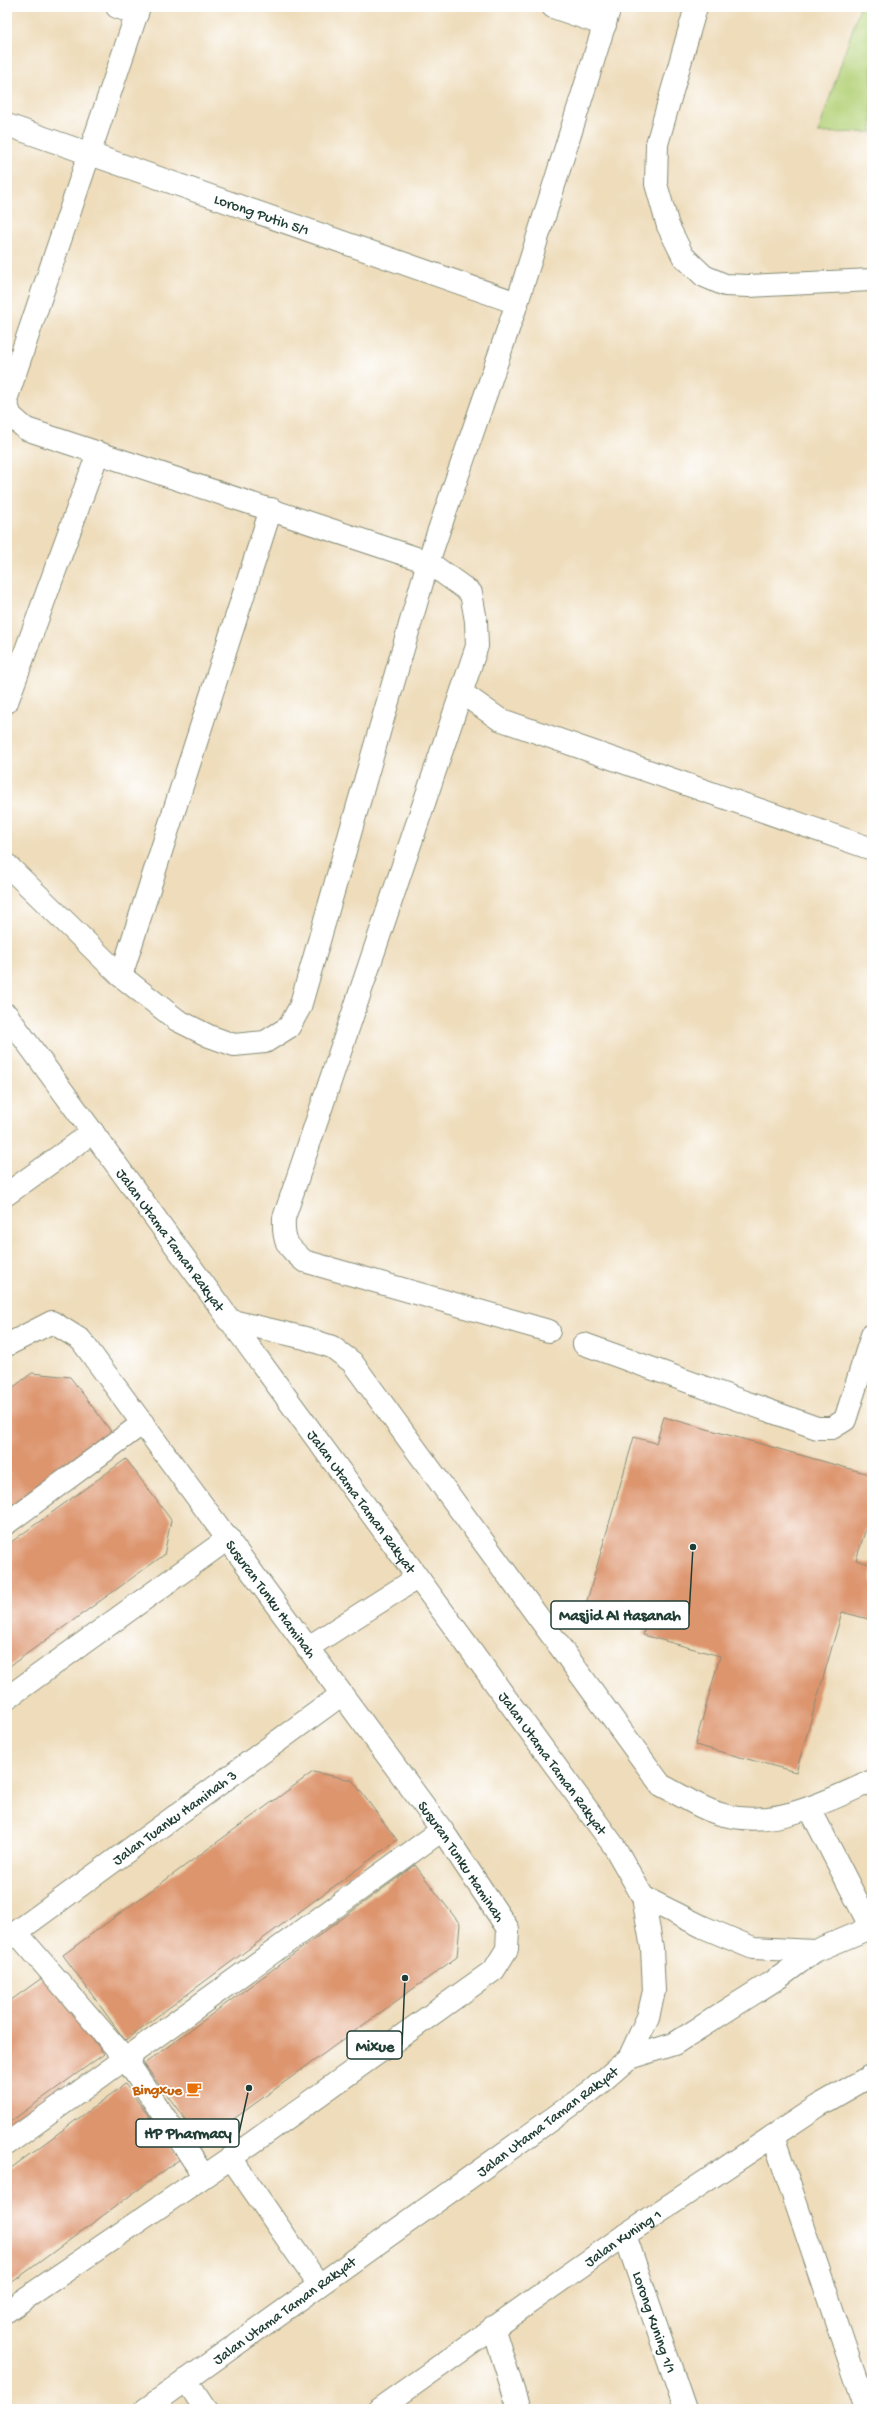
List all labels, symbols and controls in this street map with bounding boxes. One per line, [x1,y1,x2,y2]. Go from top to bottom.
street label: Lorong Putih 5/1 [211,191,311,241]
street label: Jalan Utama Taman Rakyat [111,1166,229,1317]
street label: Jalan Utama Taman Rakyat [302,1427,420,1579]
street label: Susuran Tunku Haminah [220,1537,320,1663]
callout: Masjid Al Hasanah [551,1601,689,1629]
text: Masjid Al Hasanah [559,1608,681,1627]
street label: Jalan Utama Taman Rakyat [493,1689,611,1841]
street label: Jalan Tuanku Haminah 3 [109,1767,241,1870]
street label: Susuran Tunku Haminah [413,1798,508,1926]
callout: Mixue [347,2031,402,2059]
text: Mixue [356,2039,395,2058]
street label: Jalan Utama Taman Rakyat [474,2062,624,2182]
cafe icon: Bingxue [185,2080,203,2098]
place label: Bingxue [132,2082,183,2100]
callout: HP Pharmacy [136,2119,239,2147]
text: HP Pharmacy [144,2126,232,2145]
street label: Jalan Kuning 1 [582,2206,666,2272]
street label: Jalan Utama Taman Rakyat [210,2252,362,2370]
street label: Lorong Kuning 1/1 [627,2269,679,2376]

